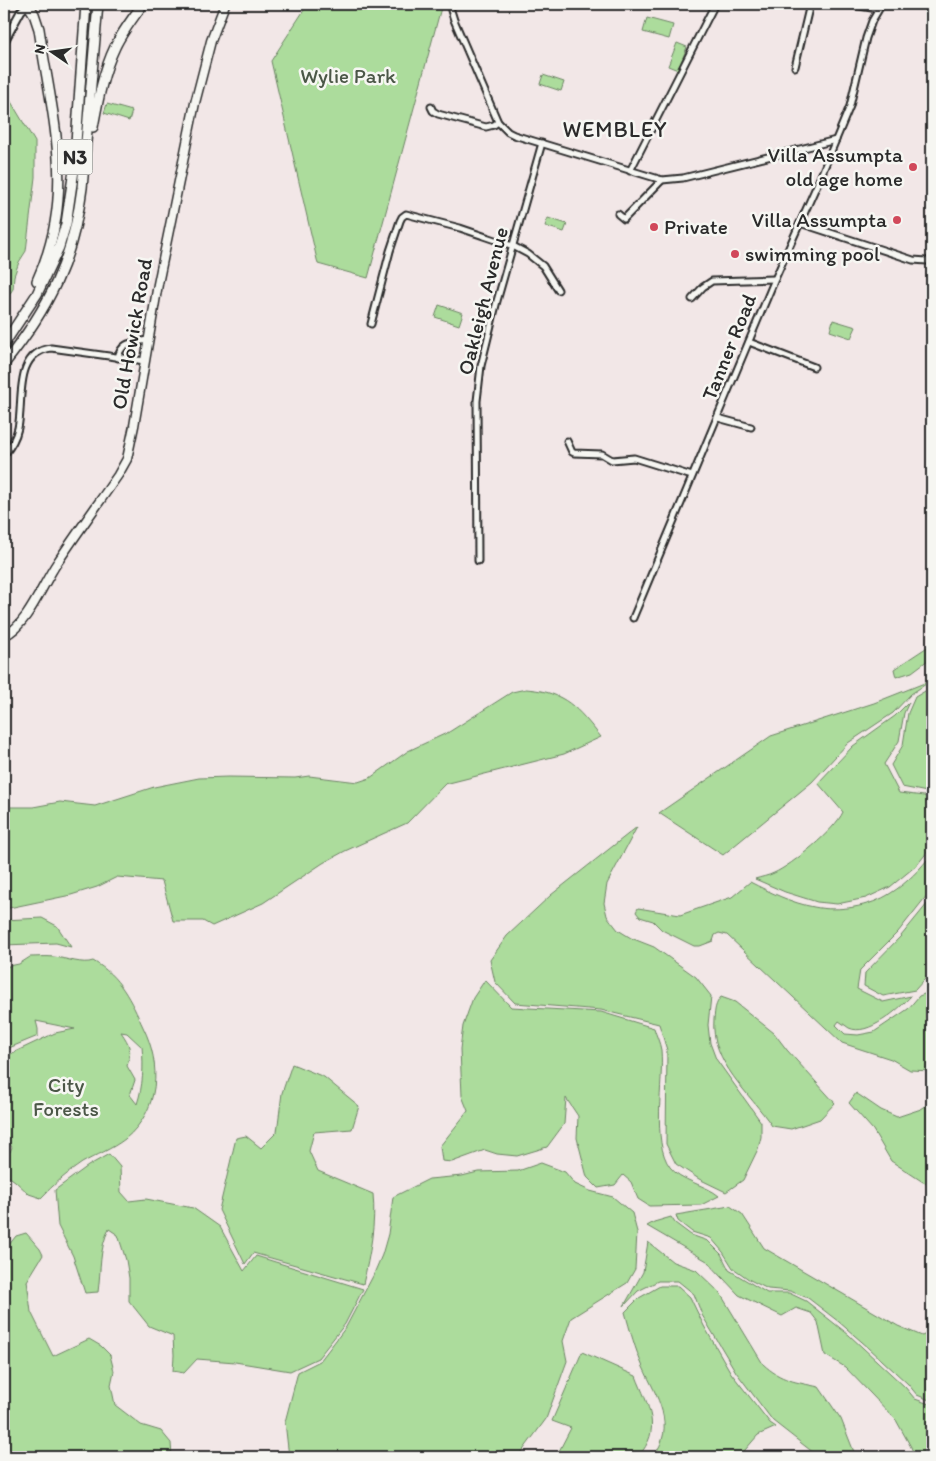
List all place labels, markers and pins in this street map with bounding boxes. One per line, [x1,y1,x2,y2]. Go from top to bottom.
place label: Villa Assumpta old age home [768,142,903,191]
marker: Villa Assumpta old age home [907,161,919,173]
place label: Villa Assumpta [752,207,887,232]
place label: Private [664,214,728,239]
marker: Villa Assumpta [891,214,903,226]
marker: Private [648,221,660,233]
place label: swimming pool [745,241,880,266]
marker: swimming pool [729,248,741,260]

